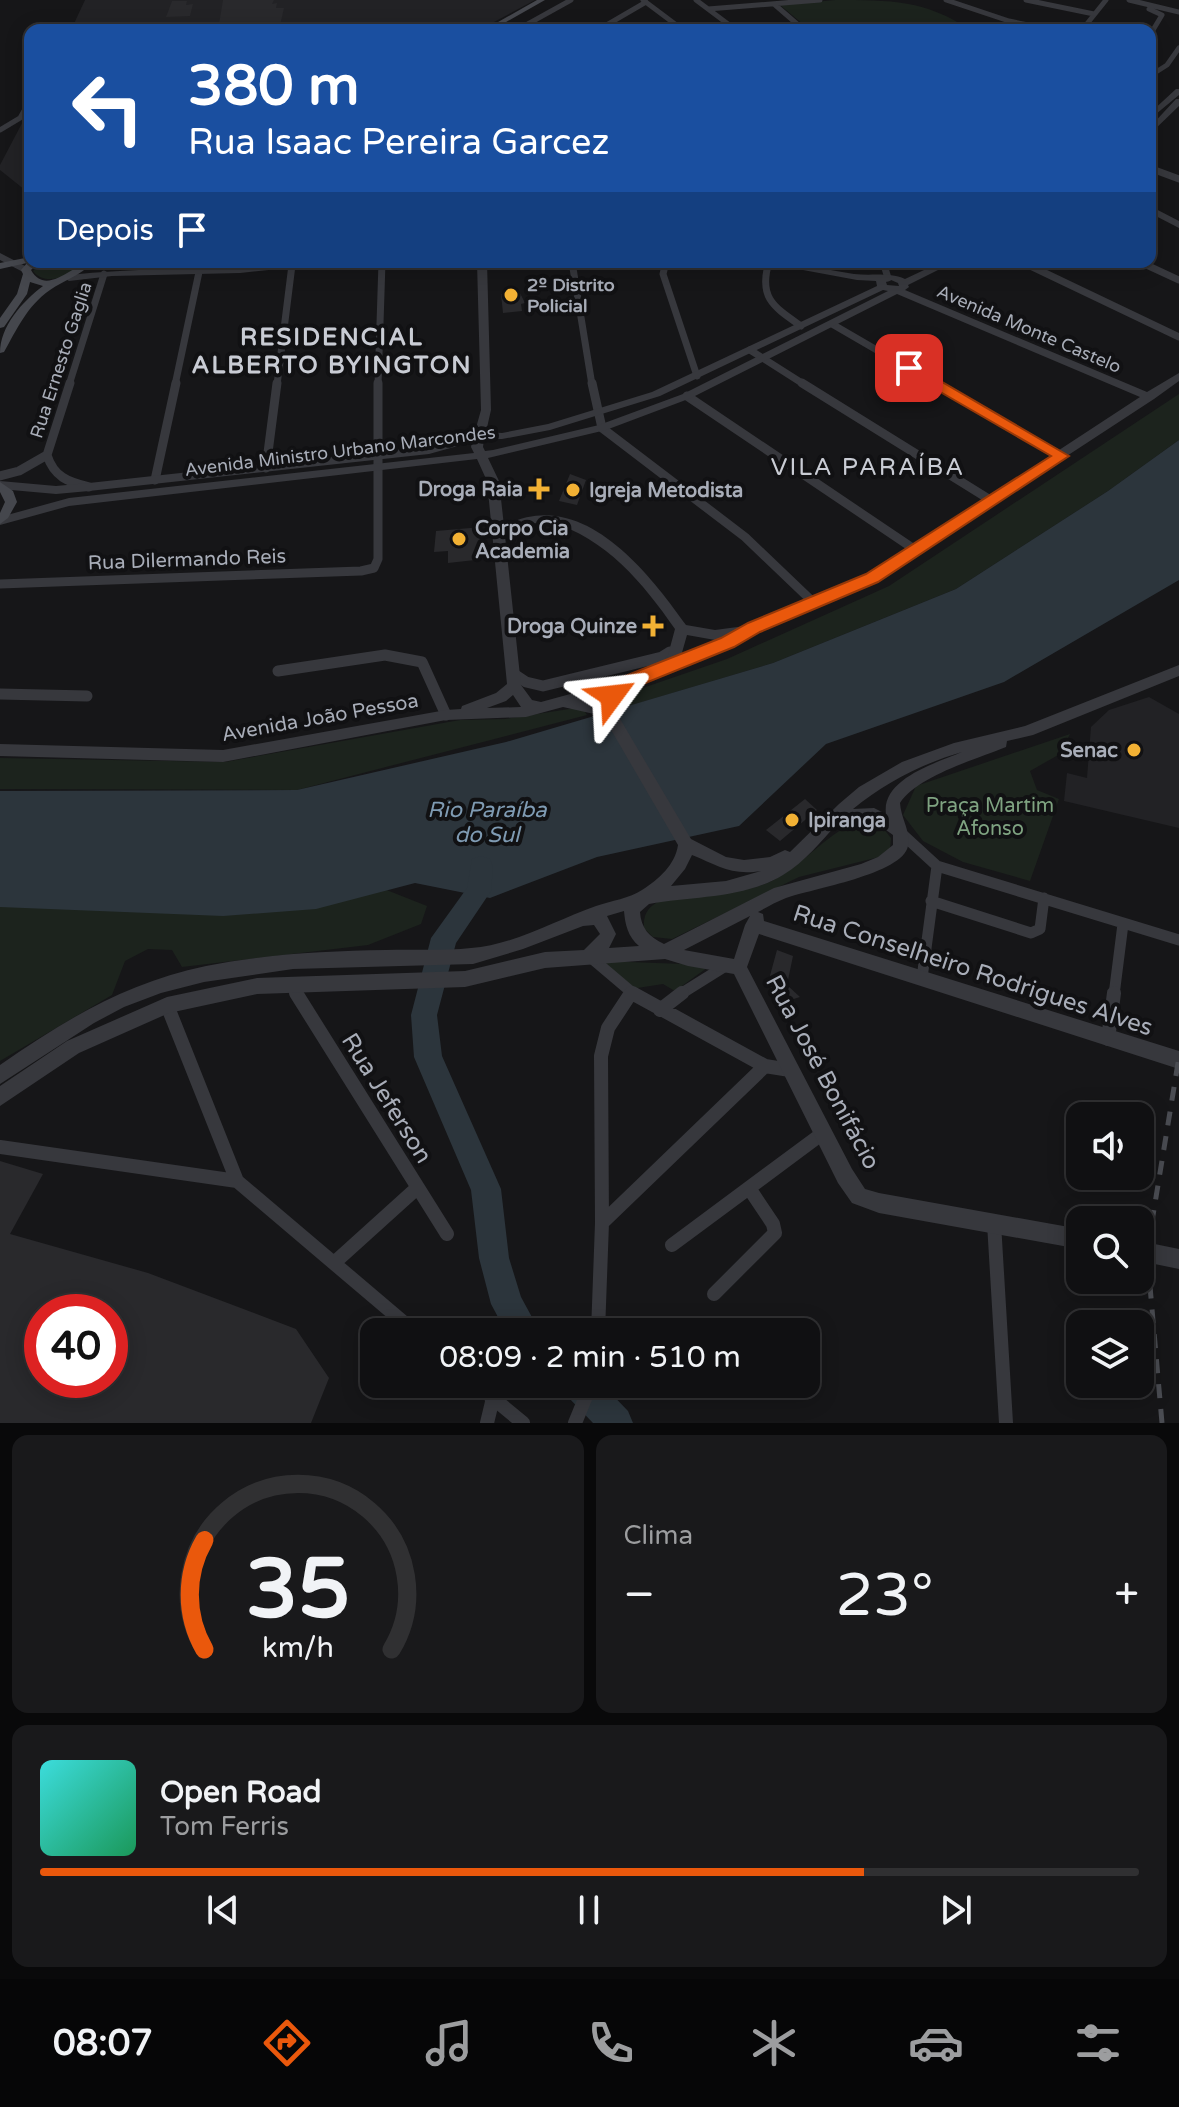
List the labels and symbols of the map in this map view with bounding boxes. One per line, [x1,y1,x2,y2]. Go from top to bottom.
place label: 2º Distrito Policial [527,274,615,317]
street label: Rua Ernesto Gaglia [25,279,97,441]
street label: Avenida Monte Castelo [934,280,1124,378]
marker: 2º Distrito Policial [502,286,520,304]
district label: RESIDENCIAL ALBERTO BYINGTON [192,323,472,380]
pin [875,334,943,402]
street label: Avenida Ministro Urbano Marcondes [183,421,497,481]
district label: VILA PARAÍBA [771,452,965,482]
place label: Droga Raia [418,478,523,502]
place label: Igreja Metodista [589,479,743,503]
marker: Droga Raia [530,480,548,498]
marker: Igreja Metodista [564,481,582,499]
place label: Corpo Cia Academia [475,517,570,564]
marker: Corpo Cia Academia [450,530,468,548]
street label: Rua Dilermando Reis [87,545,287,575]
place label: Droga Quinze [507,615,637,639]
marker: Droga Quinze [644,617,662,635]
position arrow [570,654,654,738]
street label: Avenida João Pessoa [220,689,420,747]
place label: Senac [1060,739,1118,763]
marker: Senac [1125,741,1143,759]
park label: Praça Martim Afonso [926,794,1054,841]
water label: Rio Paraíba do Sul [427,797,547,848]
place label: Ipiranga [808,809,886,833]
marker: Ipiranga [783,811,801,829]
street label: Rua Conselheiro Rodrigues Alves [789,899,1156,1042]
street label: Rua José Bonifácio [759,970,886,1174]
street label: Rua Jeferson [335,1028,438,1169]
speed limit sign: 40 [24,1294,128,1398]

